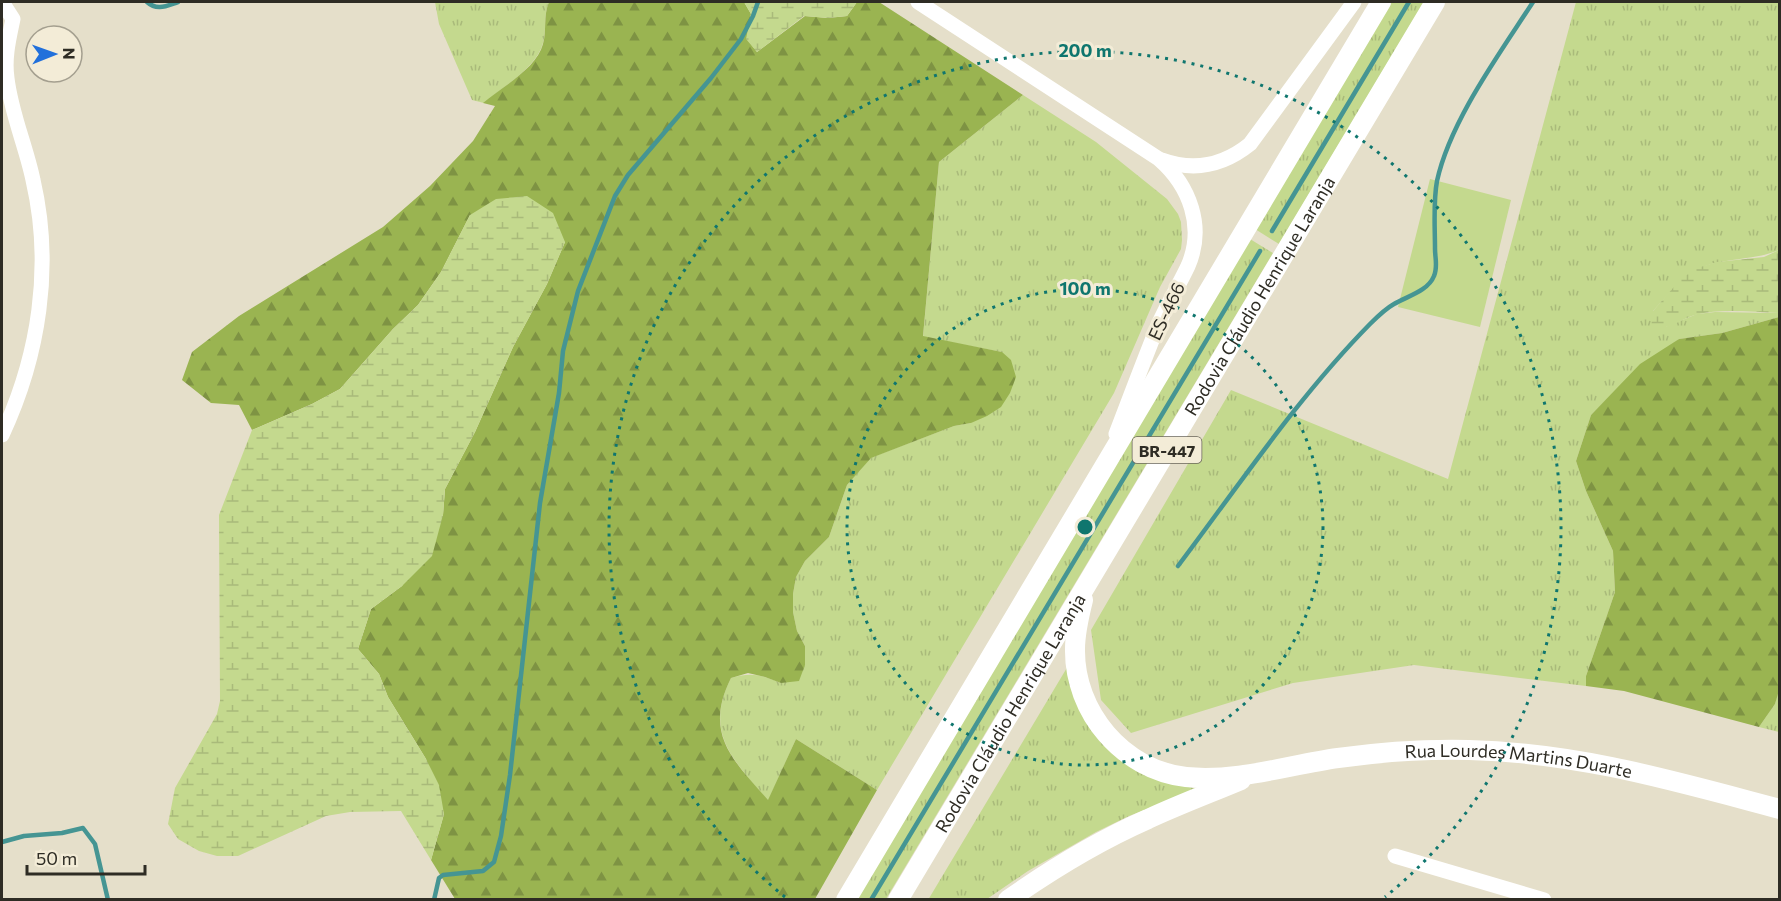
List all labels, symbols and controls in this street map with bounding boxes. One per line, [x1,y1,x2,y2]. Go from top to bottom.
north arrow [24,24,84,84]
text: 200 m [1058,39,1112,61]
text: N [60,48,79,60]
street label: Rodovia Cláudio Henrique Laranja [1179,172,1339,419]
text: 100 m [1059,277,1111,299]
street label: ES-466 [1143,278,1189,344]
road number: BR-447 [1132,437,1202,463]
centre of rings [1075,517,1095,537]
street label: Rodovia Cláudio Henrique Laranja [930,589,1090,836]
street label: Rua Lourdes Martins Duarte [1404,739,1634,782]
scale bar [27,838,146,876]
text: 50 m [36,847,77,869]

